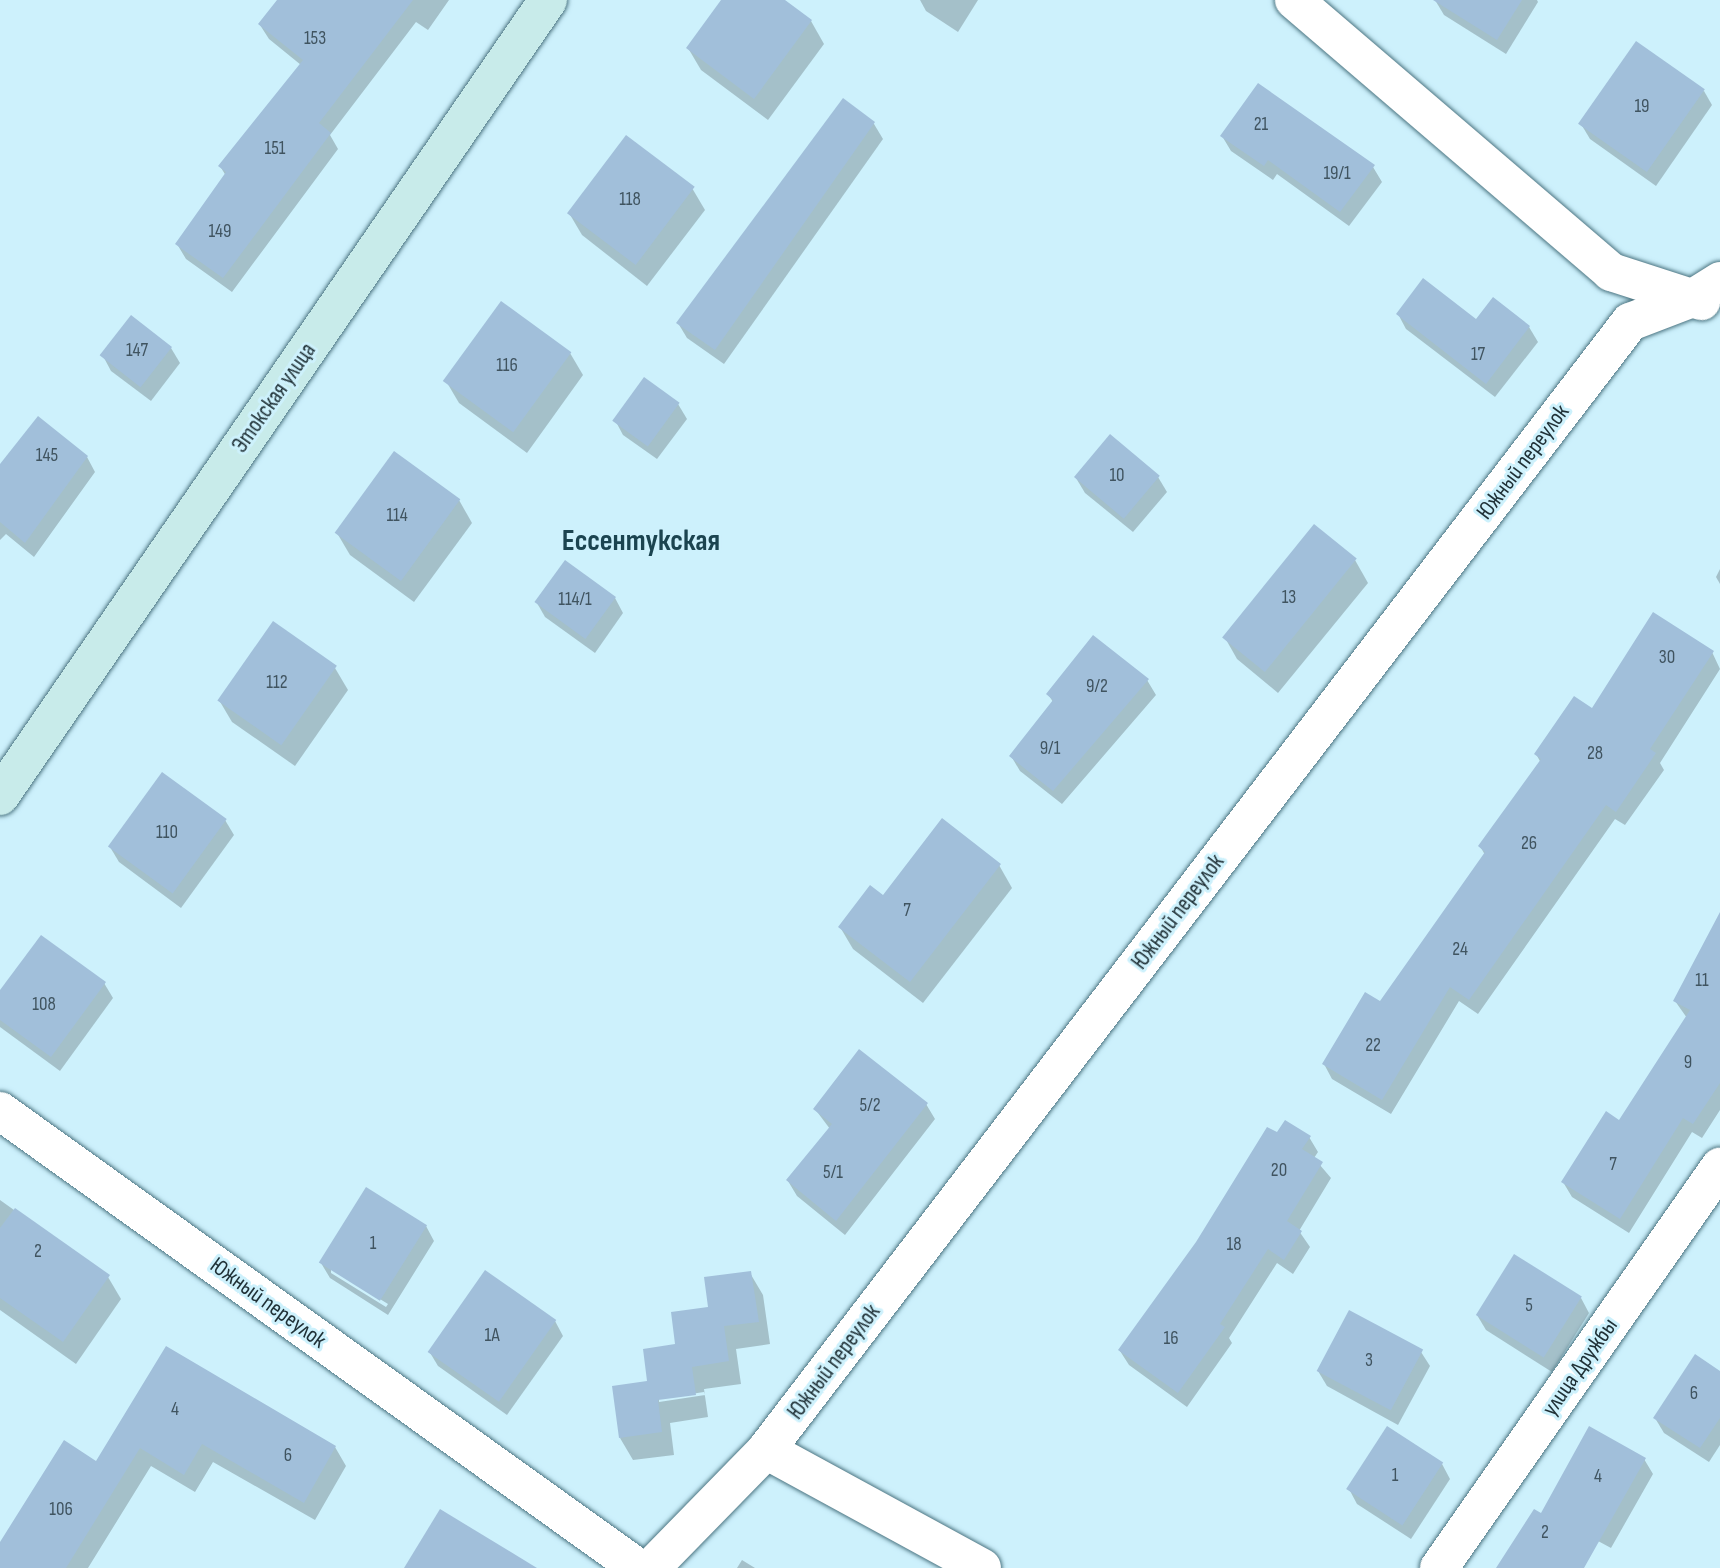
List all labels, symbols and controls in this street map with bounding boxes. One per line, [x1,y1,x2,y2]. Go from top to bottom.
house number: 153 [304,28,326,50]
house number: 19 [1634,96,1650,118]
house number: 21 [1254,114,1268,136]
house number: 151 [265,138,285,160]
house number: 19/1 [1323,163,1351,185]
house number: 118 [619,189,641,211]
house number: 149 [208,221,232,243]
street label: Этокская улица [226,338,322,458]
house number: 147 [126,340,148,362]
house number: 17 [1471,344,1485,366]
house number: 116 [496,355,518,377]
street label: Южный переулок [1471,399,1575,525]
house number: 145 [36,445,58,467]
house number: 10 [1109,465,1125,487]
house number: 114 [386,505,408,527]
district label: Ессентукская [562,523,720,559]
house number: 13 [1282,587,1296,609]
house number: 114/1 [558,589,592,611]
house number: 30 [1659,647,1675,669]
house number: 112 [266,672,288,694]
house number: 9/2 [1086,676,1108,698]
house number: 9/1 [1040,738,1060,760]
house number: 28 [1587,743,1603,765]
house number: 110 [156,822,178,844]
house number: 26 [1521,833,1537,855]
street label: Южный переулок [1126,849,1230,975]
house number: 7 [903,900,911,922]
house number: 24 [1452,939,1468,961]
house number: 11 [1695,970,1709,992]
house number: 108 [32,994,56,1016]
house number: 22 [1365,1035,1381,1057]
house number: 9 [1684,1052,1692,1074]
house number: 5/2 [860,1095,880,1117]
house number: 7 [1609,1154,1617,1176]
house number: 20 [1271,1160,1287,1182]
house number: 5/1 [823,1162,843,1184]
house number: 1 [370,1233,376,1255]
house number: 18 [1227,1234,1241,1256]
house number: 2 [34,1241,42,1263]
street label: Южный переулок [205,1252,331,1354]
house number: 5 [1525,1295,1533,1317]
street label: Южный переулок [782,1299,886,1425]
street label: улица Дружбы [1536,1313,1624,1421]
house number: 1А [484,1325,500,1347]
house number: 16 [1164,1328,1178,1350]
house number: 3 [1365,1350,1373,1372]
house number: 6 [1690,1383,1698,1405]
house number: 4 [171,1399,179,1421]
house number: 6 [284,1445,292,1467]
house number: 1 [1392,1465,1398,1487]
house number: 4 [1594,1466,1602,1488]
house number: 106 [49,1499,73,1521]
house number: 2 [1541,1522,1549,1544]

